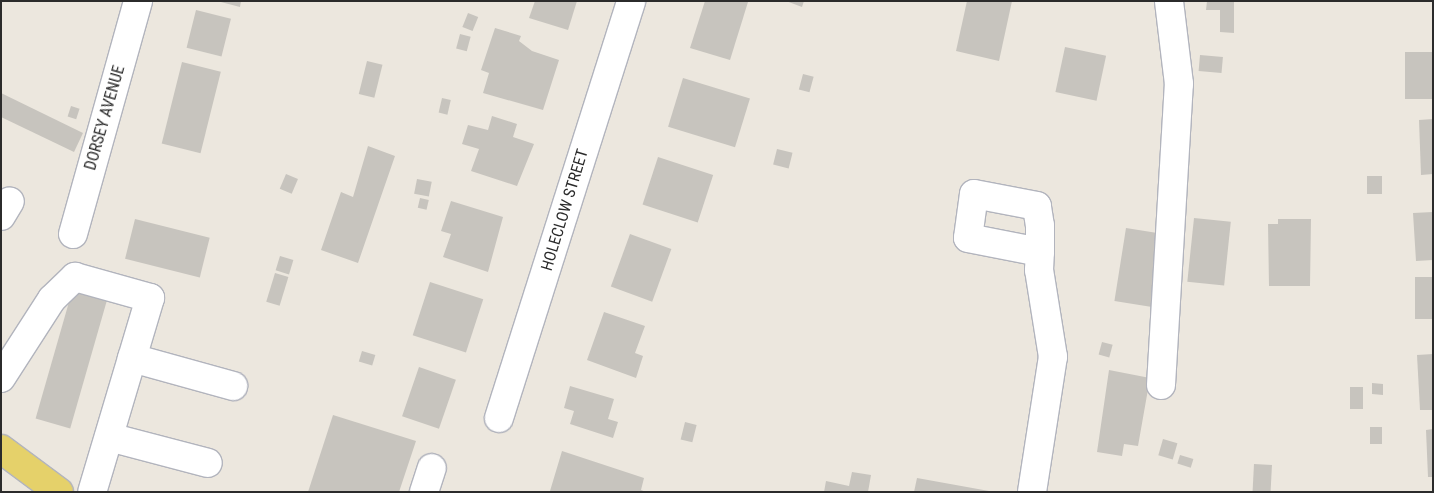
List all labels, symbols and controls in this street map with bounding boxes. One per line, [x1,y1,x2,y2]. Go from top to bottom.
street label: DORSEY AVENUE [81,64,129,172]
street label: HOLECLOW STREET [537,147,593,273]

